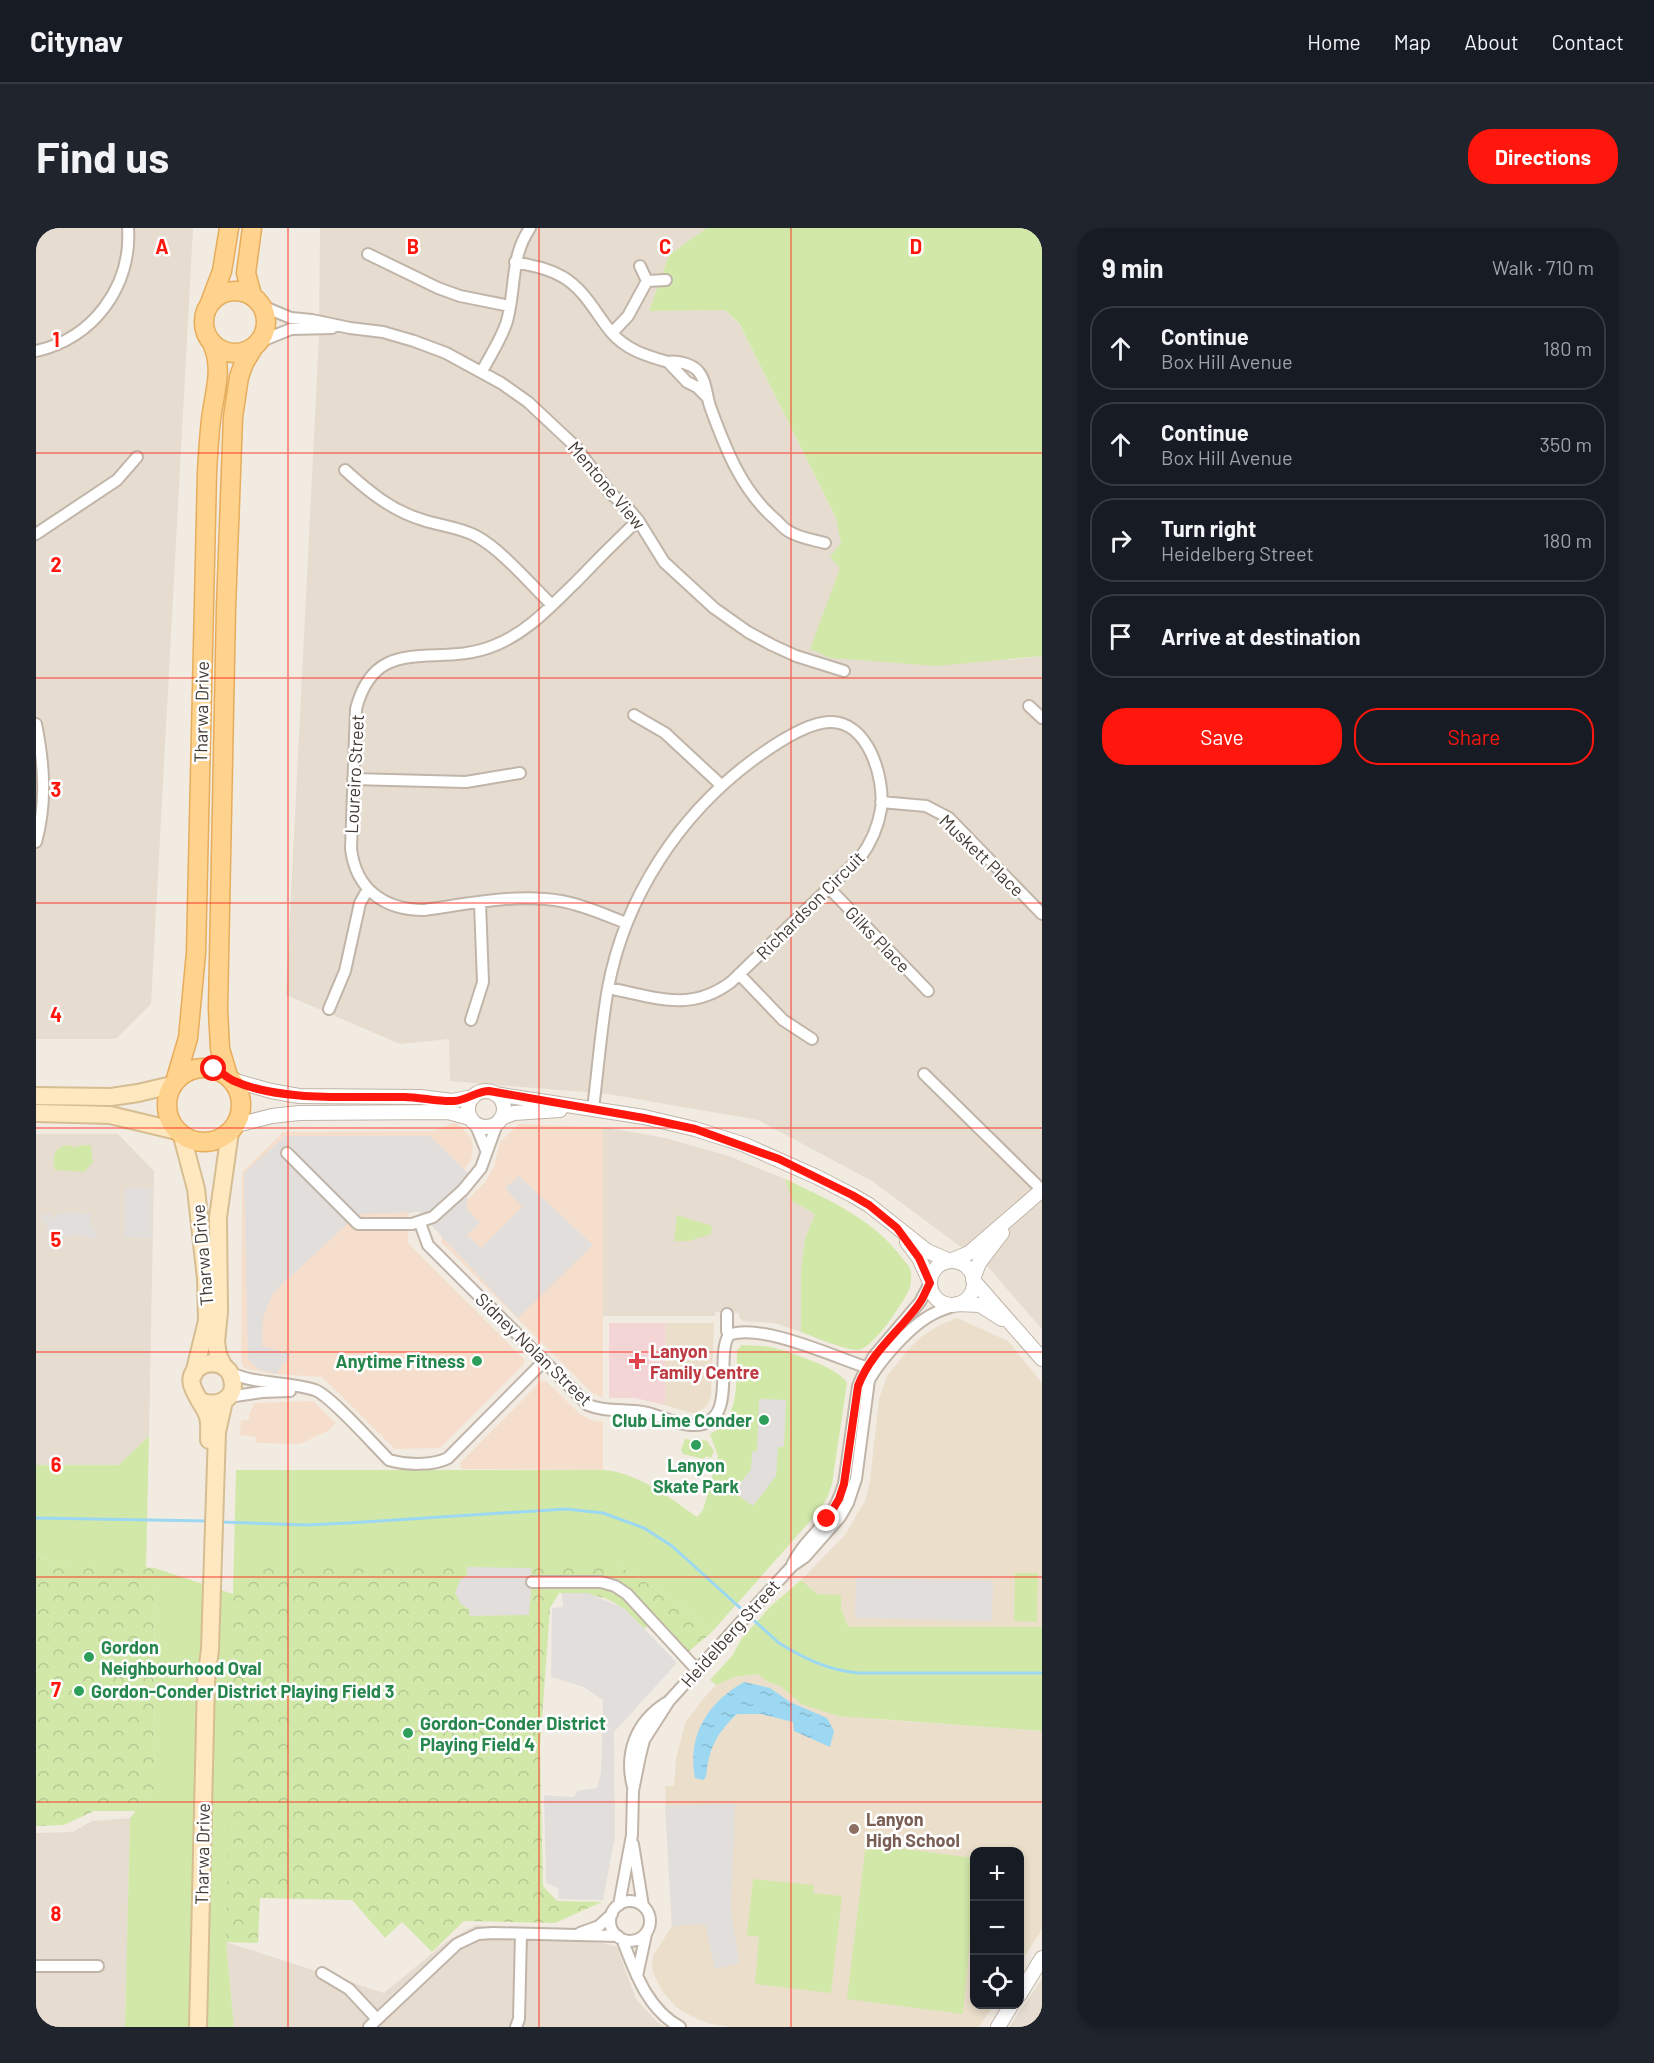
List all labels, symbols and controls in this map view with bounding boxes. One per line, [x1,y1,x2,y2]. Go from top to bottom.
text: Citynav [30,24,123,58]
text: Home [1307,29,1361,54]
text: Map [1394,29,1431,54]
text: About [1464,29,1519,54]
text: Contact [1552,29,1624,54]
button: Directions [1468,129,1618,184]
text: Find us [36,131,169,181]
text: A [155,234,169,258]
text: B [407,234,419,258]
text: C [659,234,671,258]
text: D [910,234,922,258]
text: 9 min [1102,252,1164,283]
text: Walk · 710 m [1492,255,1594,279]
text: Continue [1161,323,1249,349]
text: 1 [52,327,60,351]
icon: ahead [1104,332,1137,365]
text: 180 m [1543,336,1592,360]
text: Box Hill Avenue [1161,349,1293,373]
text: Continue [1161,419,1249,445]
icon: ahead [1104,428,1137,461]
text: 350 m [1540,432,1592,456]
street label: Mentone View [564,436,650,534]
text: Box Hill Avenue [1161,445,1293,469]
text: Turn right [1161,515,1256,541]
icon: right [1104,524,1137,557]
text: 180 m [1543,528,1592,552]
text: Heidelberg Street [1161,541,1314,565]
text: 2 [50,552,62,576]
icon: arrive [1104,620,1137,653]
text: Arrive at destination [1161,623,1360,649]
street label: Tharwa Drive [189,661,213,763]
button: Save [1102,708,1342,765]
button: Share [1354,708,1594,765]
street label: Loureiro Street [340,714,368,834]
text: 3 [51,777,61,801]
street label: Muskett Place [935,809,1029,901]
street label: Richardson Circuit [751,846,869,964]
street label: Gilks Place [841,901,915,977]
text: 4 [50,1002,62,1026]
route start [200,1055,226,1081]
street label: Tharwa Drive [187,1203,217,1307]
text: 5 [51,1227,62,1251]
street label: Sidney Nolan Street [471,1288,597,1410]
place label: Lanyon Family Centre [650,1340,759,1383]
place label: Anytime Fitness [336,1350,465,1372]
marker: Lanyon Family Centre [628,1352,646,1370]
marker: Anytime Fitness [470,1354,484,1368]
place label: Club Lime Conder [612,1409,752,1431]
marker: Club Lime Conder [757,1413,771,1427]
marker: Lanyon Skate Park [689,1438,703,1452]
text: 6 [51,1452,62,1476]
place label: Lanyon Skate Park [653,1454,739,1497]
route end [813,1505,839,1531]
street label: Heidelberg Street [676,1575,784,1691]
place label: Gordon Neighbourhood Oval [101,1636,262,1679]
marker: Gordon Neighbourhood Oval [82,1650,96,1664]
text: 7 [51,1677,61,1701]
place label: Gordon-Conder District Playing Field 3 [91,1680,394,1702]
marker: Gordon-Conder District Playing Field 3 [72,1684,86,1698]
place label: Gordon-Conder District Playing Field 4 [420,1712,606,1755]
marker: Gordon-Conder District Playing Field 4 [401,1726,415,1740]
street label: Tharwa Drive [190,1803,214,1905]
place label: Lanyon High School [866,1808,960,1851]
marker: Lanyon High School [847,1822,861,1836]
map controls [970,1847,1024,2009]
button: + [970,1847,1024,1901]
text: 8 [51,1901,62,1925]
button: − [970,1901,1024,1955]
button: locate [970,1955,1024,2009]

